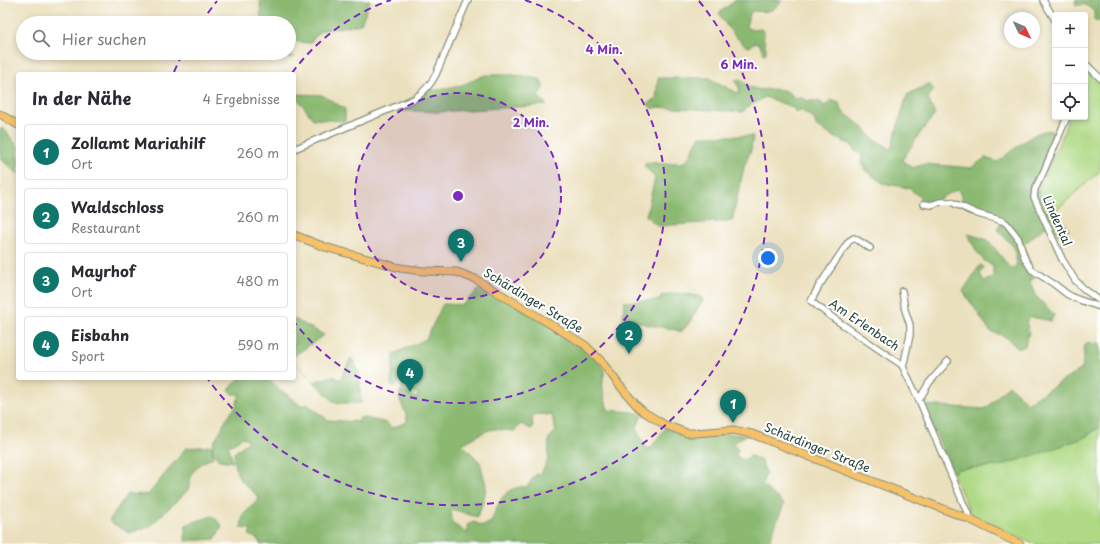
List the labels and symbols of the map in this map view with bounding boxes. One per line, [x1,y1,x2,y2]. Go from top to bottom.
north arrow [1004,12,1040,48]
text: 4 Min. [585,40,623,58]
text: 6 Min. [720,55,758,73]
text: 2 Min. [513,113,549,131]
centre of rings [451,189,465,203]
street label: Lindental [1039,192,1077,249]
pin: 3 [448,229,474,262]
your location [758,248,778,268]
street label: Schärdinger Straße [480,263,587,337]
street label: Am Erlenbach [826,294,903,354]
pin: 2 [616,321,642,354]
pin: 4 [397,359,423,392]
pin: 1 [720,390,746,423]
street label: Schärdinger Straße [762,418,873,477]

